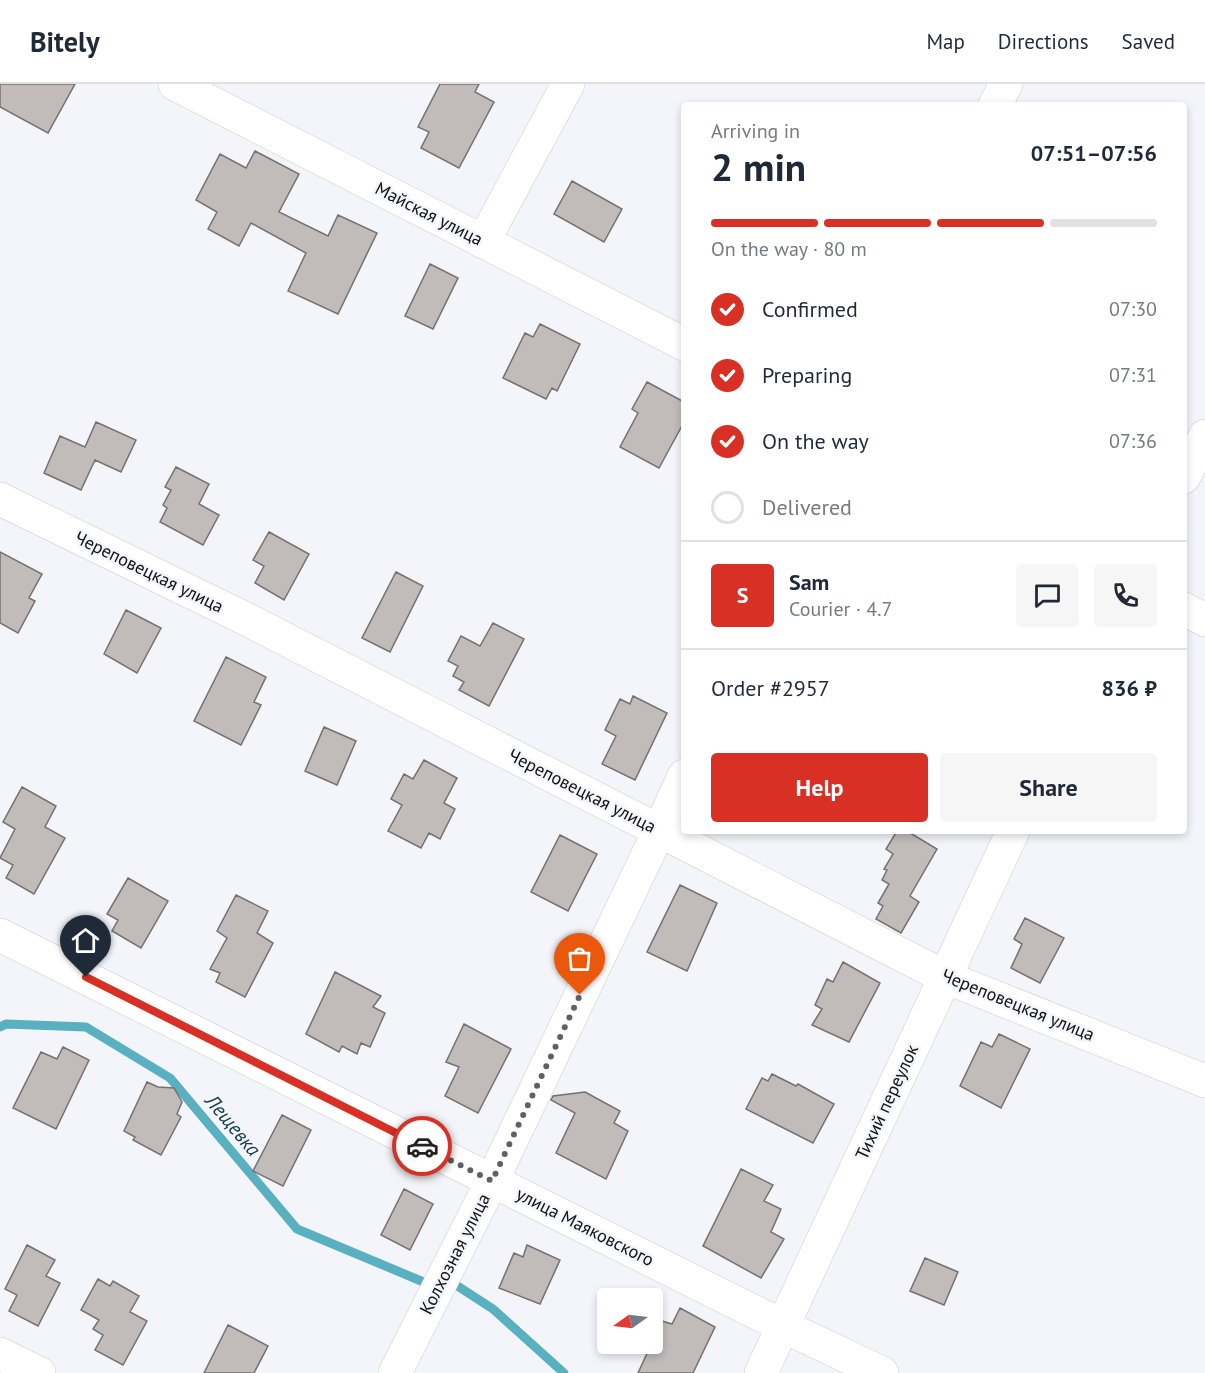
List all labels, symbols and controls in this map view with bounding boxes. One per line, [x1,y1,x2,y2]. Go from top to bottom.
text: Bitely [30,23,100,60]
text: Map [926,28,965,55]
text: Directions [998,28,1089,55]
text: Saved [1122,28,1175,55]
text: Arriving in [711,118,800,144]
text: 07:51–07:56 [1031,139,1157,167]
text: 2 min [711,141,806,192]
street label: Майская улица [372,177,487,251]
text: On the way · 80 m [711,236,867,262]
icon: check [711,293,744,326]
text: Confirmed [762,295,858,323]
text: 07:30 [1109,296,1157,322]
icon: check [711,359,744,392]
text: Preparing [762,361,852,389]
text: 07:31 [1109,362,1157,388]
icon: check [711,425,744,458]
text: On the way [762,427,869,455]
text: 07:36 [1109,428,1157,454]
text: Delivered [762,493,852,521]
street label: Череповецкая улица [71,526,227,618]
button: chat [1016,564,1079,627]
button: phone [1094,564,1157,627]
text: Sam [789,568,829,596]
text: S [737,581,748,609]
text: Courier · 4.7 [789,596,892,622]
text: Order #2957 [711,674,830,702]
text: 836 ₽ [1102,674,1157,702]
street label: Череповецкая улица [504,743,660,838]
button: Help [711,753,928,822]
button: Share [940,753,1157,822]
pin [60,915,111,977]
icon: home [69,924,102,957]
pin [554,933,605,995]
icon: bag [563,942,596,975]
street label: Череповецкая улица [938,963,1098,1046]
street label: Тихий переулок [850,1040,923,1163]
water label: Лещевка [199,1088,267,1162]
courier [392,1116,452,1176]
icon: car [406,1130,439,1163]
street label: улица Маяковского [512,1182,658,1271]
street label: Колхозная улица [414,1189,495,1318]
north arrow [597,1288,663,1354]
map controls [597,1288,663,1354]

